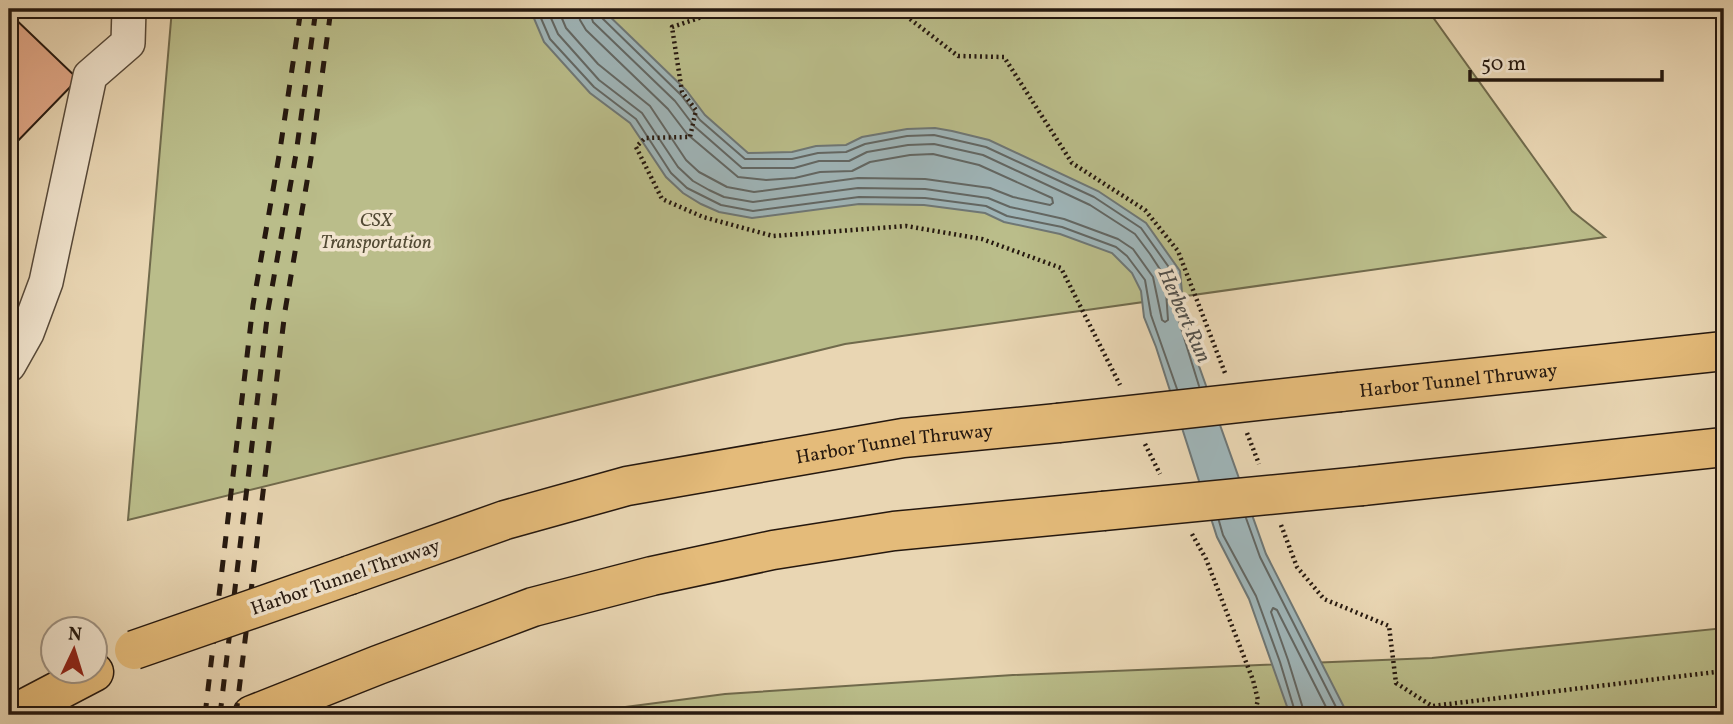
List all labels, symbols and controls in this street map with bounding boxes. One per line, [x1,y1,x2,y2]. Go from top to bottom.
scale bar [1470,38,1663,82]
text: 50 m [1481,50,1526,79]
park label: CSX Transportation [320,208,432,256]
water label: Herbert Run [1150,264,1217,368]
street label: Harbor Tunnel Thruway [1358,358,1559,405]
street label: Harbor Tunnel Thruway [794,418,994,471]
street label: Harbor Tunnel Thruway [247,533,444,623]
north arrow [38,616,108,686]
text: N [67,622,83,649]

